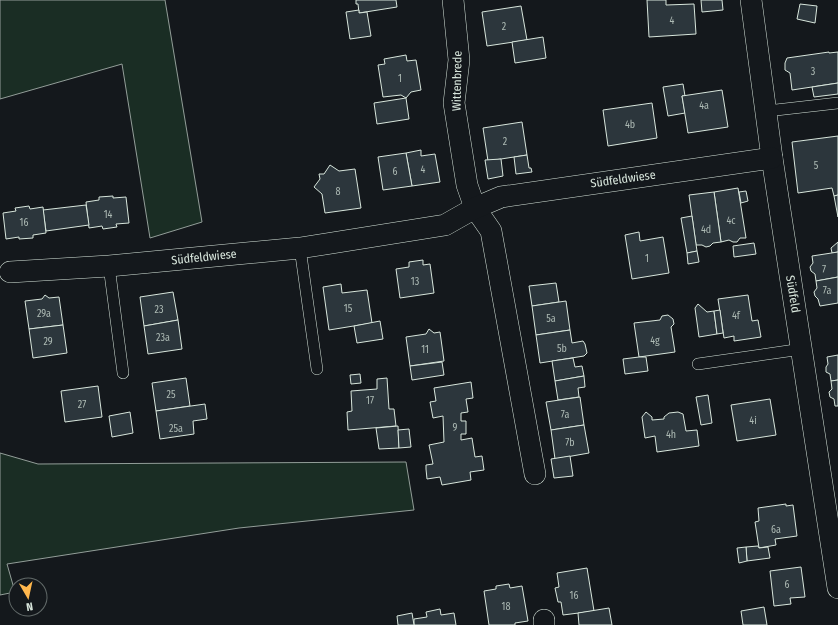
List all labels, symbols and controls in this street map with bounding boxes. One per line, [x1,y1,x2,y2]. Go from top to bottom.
house number: 4 [670,15,675,27]
house number: 2 [502,21,507,33]
street label: Wittenbrede [449,51,465,111]
house number: 3 [811,66,816,78]
house number: 1 [398,73,402,85]
house number: 4a [699,100,709,112]
house number: 4b [625,119,635,131]
house number: 2 [503,136,508,148]
house number: 5 [814,160,819,172]
house number: 4 [421,164,426,176]
house number: 6 [393,166,398,178]
street label: Südfeldwiese [590,167,656,190]
house number: 8 [336,186,341,198]
house number: 14 [104,209,113,221]
house number: 4c [726,215,736,227]
house number: 16 [20,217,28,229]
house number: 4d [701,224,711,236]
street label: Südfeldwiese [171,247,237,267]
house number: 1 [645,253,649,265]
house number: 7 [822,264,826,276]
street label: Südfeld [783,274,803,314]
house number: 13 [411,276,420,288]
house number: 7a [823,285,831,297]
house number: 15 [344,303,353,315]
house number: 23 [155,304,164,316]
house number: 29a [37,308,51,320]
house number: 4f [732,310,741,322]
house number: 5a [546,313,556,325]
house number: 23a [156,332,170,344]
house number: 4g [650,335,660,347]
house number: 29 [43,336,53,348]
house number: 5b [557,343,567,355]
house number: 11 [421,344,429,356]
house number: 25 [167,389,176,401]
house number: 17 [366,395,374,407]
house number: 27 [78,399,86,411]
house number: 7a [561,409,569,421]
house number: 4i [749,415,757,427]
house number: 9 [453,422,458,434]
house number: 25a [169,423,183,435]
house number: 4h [666,429,676,441]
house number: 7b [565,437,575,449]
house number: 6a [771,524,781,536]
north arrow [8,577,48,617]
house number: 6 [785,579,790,591]
house number: 16 [570,590,578,602]
text: N [25,599,34,613]
house number: 18 [502,601,510,613]

